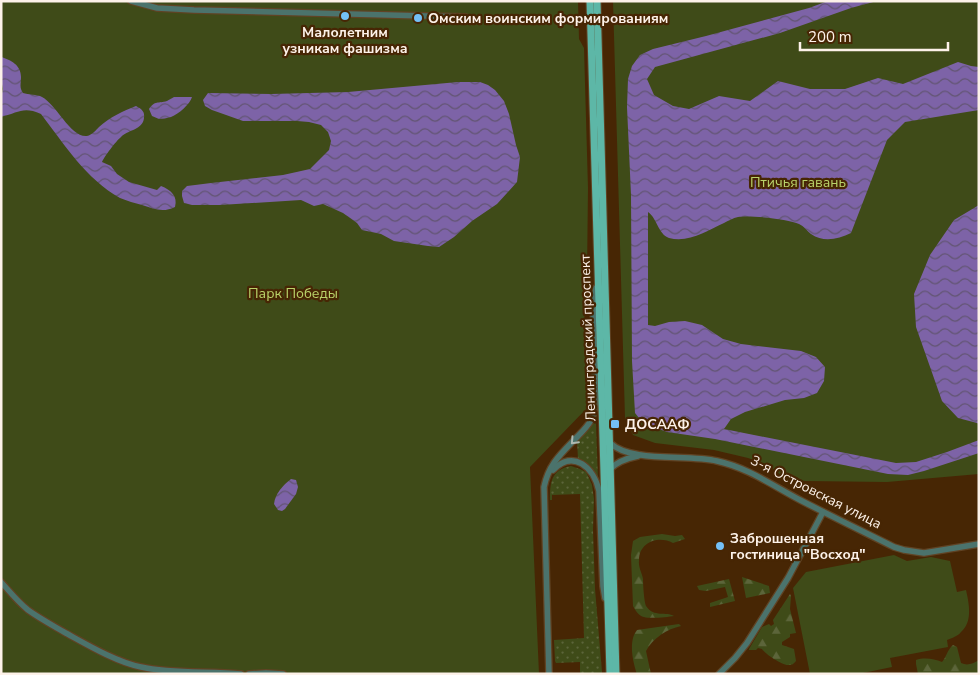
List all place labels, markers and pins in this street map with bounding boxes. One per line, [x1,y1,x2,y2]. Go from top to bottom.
place label: Омским воинским формированиям [428,9,668,28]
marker: Малолетним узникам фашизма [339,10,351,22]
marker: Омским воинским формированиям [412,12,424,24]
place label: Малолетним узникам фашизма [282,23,408,58]
place label: ДОСААФ [625,415,690,434]
marker: ДОСААФ [609,418,621,430]
place label: Заброшенная гостиница "Восход" [730,529,866,564]
marker: Заброшенная гостиница "Восход" [714,540,726,552]

